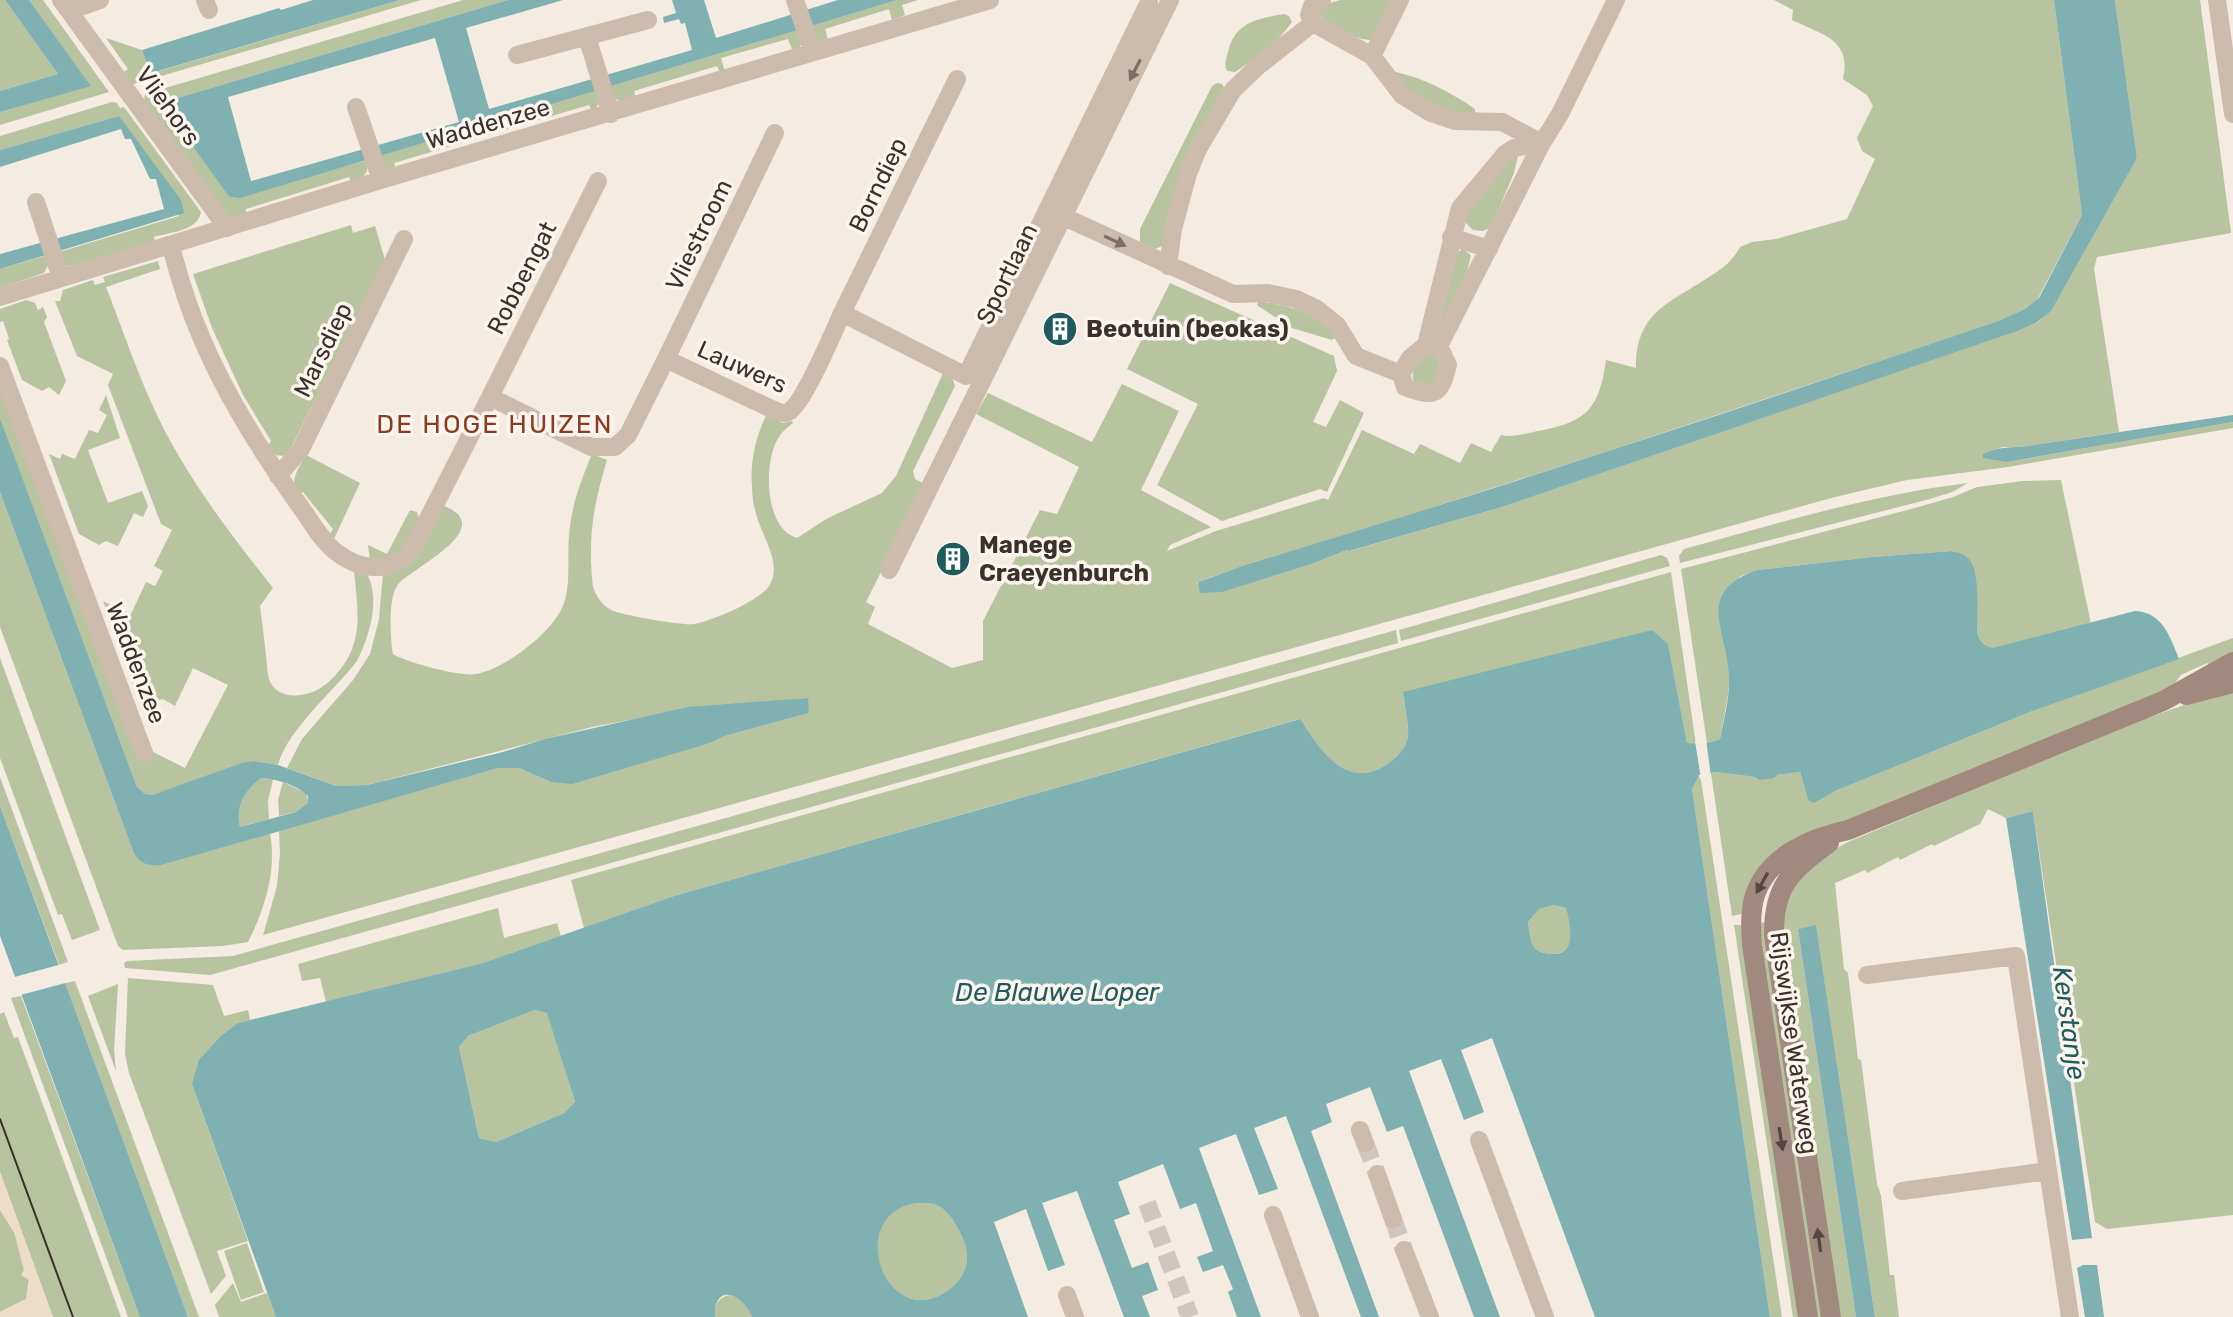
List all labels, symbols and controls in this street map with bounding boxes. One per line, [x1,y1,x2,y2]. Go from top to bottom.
one-way arrow [1128,58,1142,81]
street label: Vliehors [130,61,206,151]
street label: Waddenzee [423,93,553,155]
street label: Borndiep [843,133,913,237]
street label: Vliestroom [660,175,738,295]
street label: Robbengat [482,217,562,339]
street label: Sportlaan [971,219,1043,329]
one-way arrow [1103,234,1126,248]
street label: Marsdiep [288,298,358,402]
building icon: Beotuin (beokas) [1041,310,1079,348]
place label: Beotuin (beokas) [1086,315,1289,343]
street label: Lauwers [693,335,791,399]
district label: DE HOGE HUIZEN [376,409,614,440]
place label: Manege Craeyenburch [979,531,1149,587]
building icon: Manege Craeyenburch [934,540,972,578]
street label: Waddenzee [100,598,172,728]
one-way arrow [1755,872,1768,895]
street label: Rijswijkse Waterweg [1765,930,1823,1156]
water label: Kerstanje [2046,964,2092,1082]
water label: De Blauwe Loper [955,977,1160,1008]
one-way arrow [1775,1127,1788,1152]
one-way arrow [1812,1227,1825,1252]

